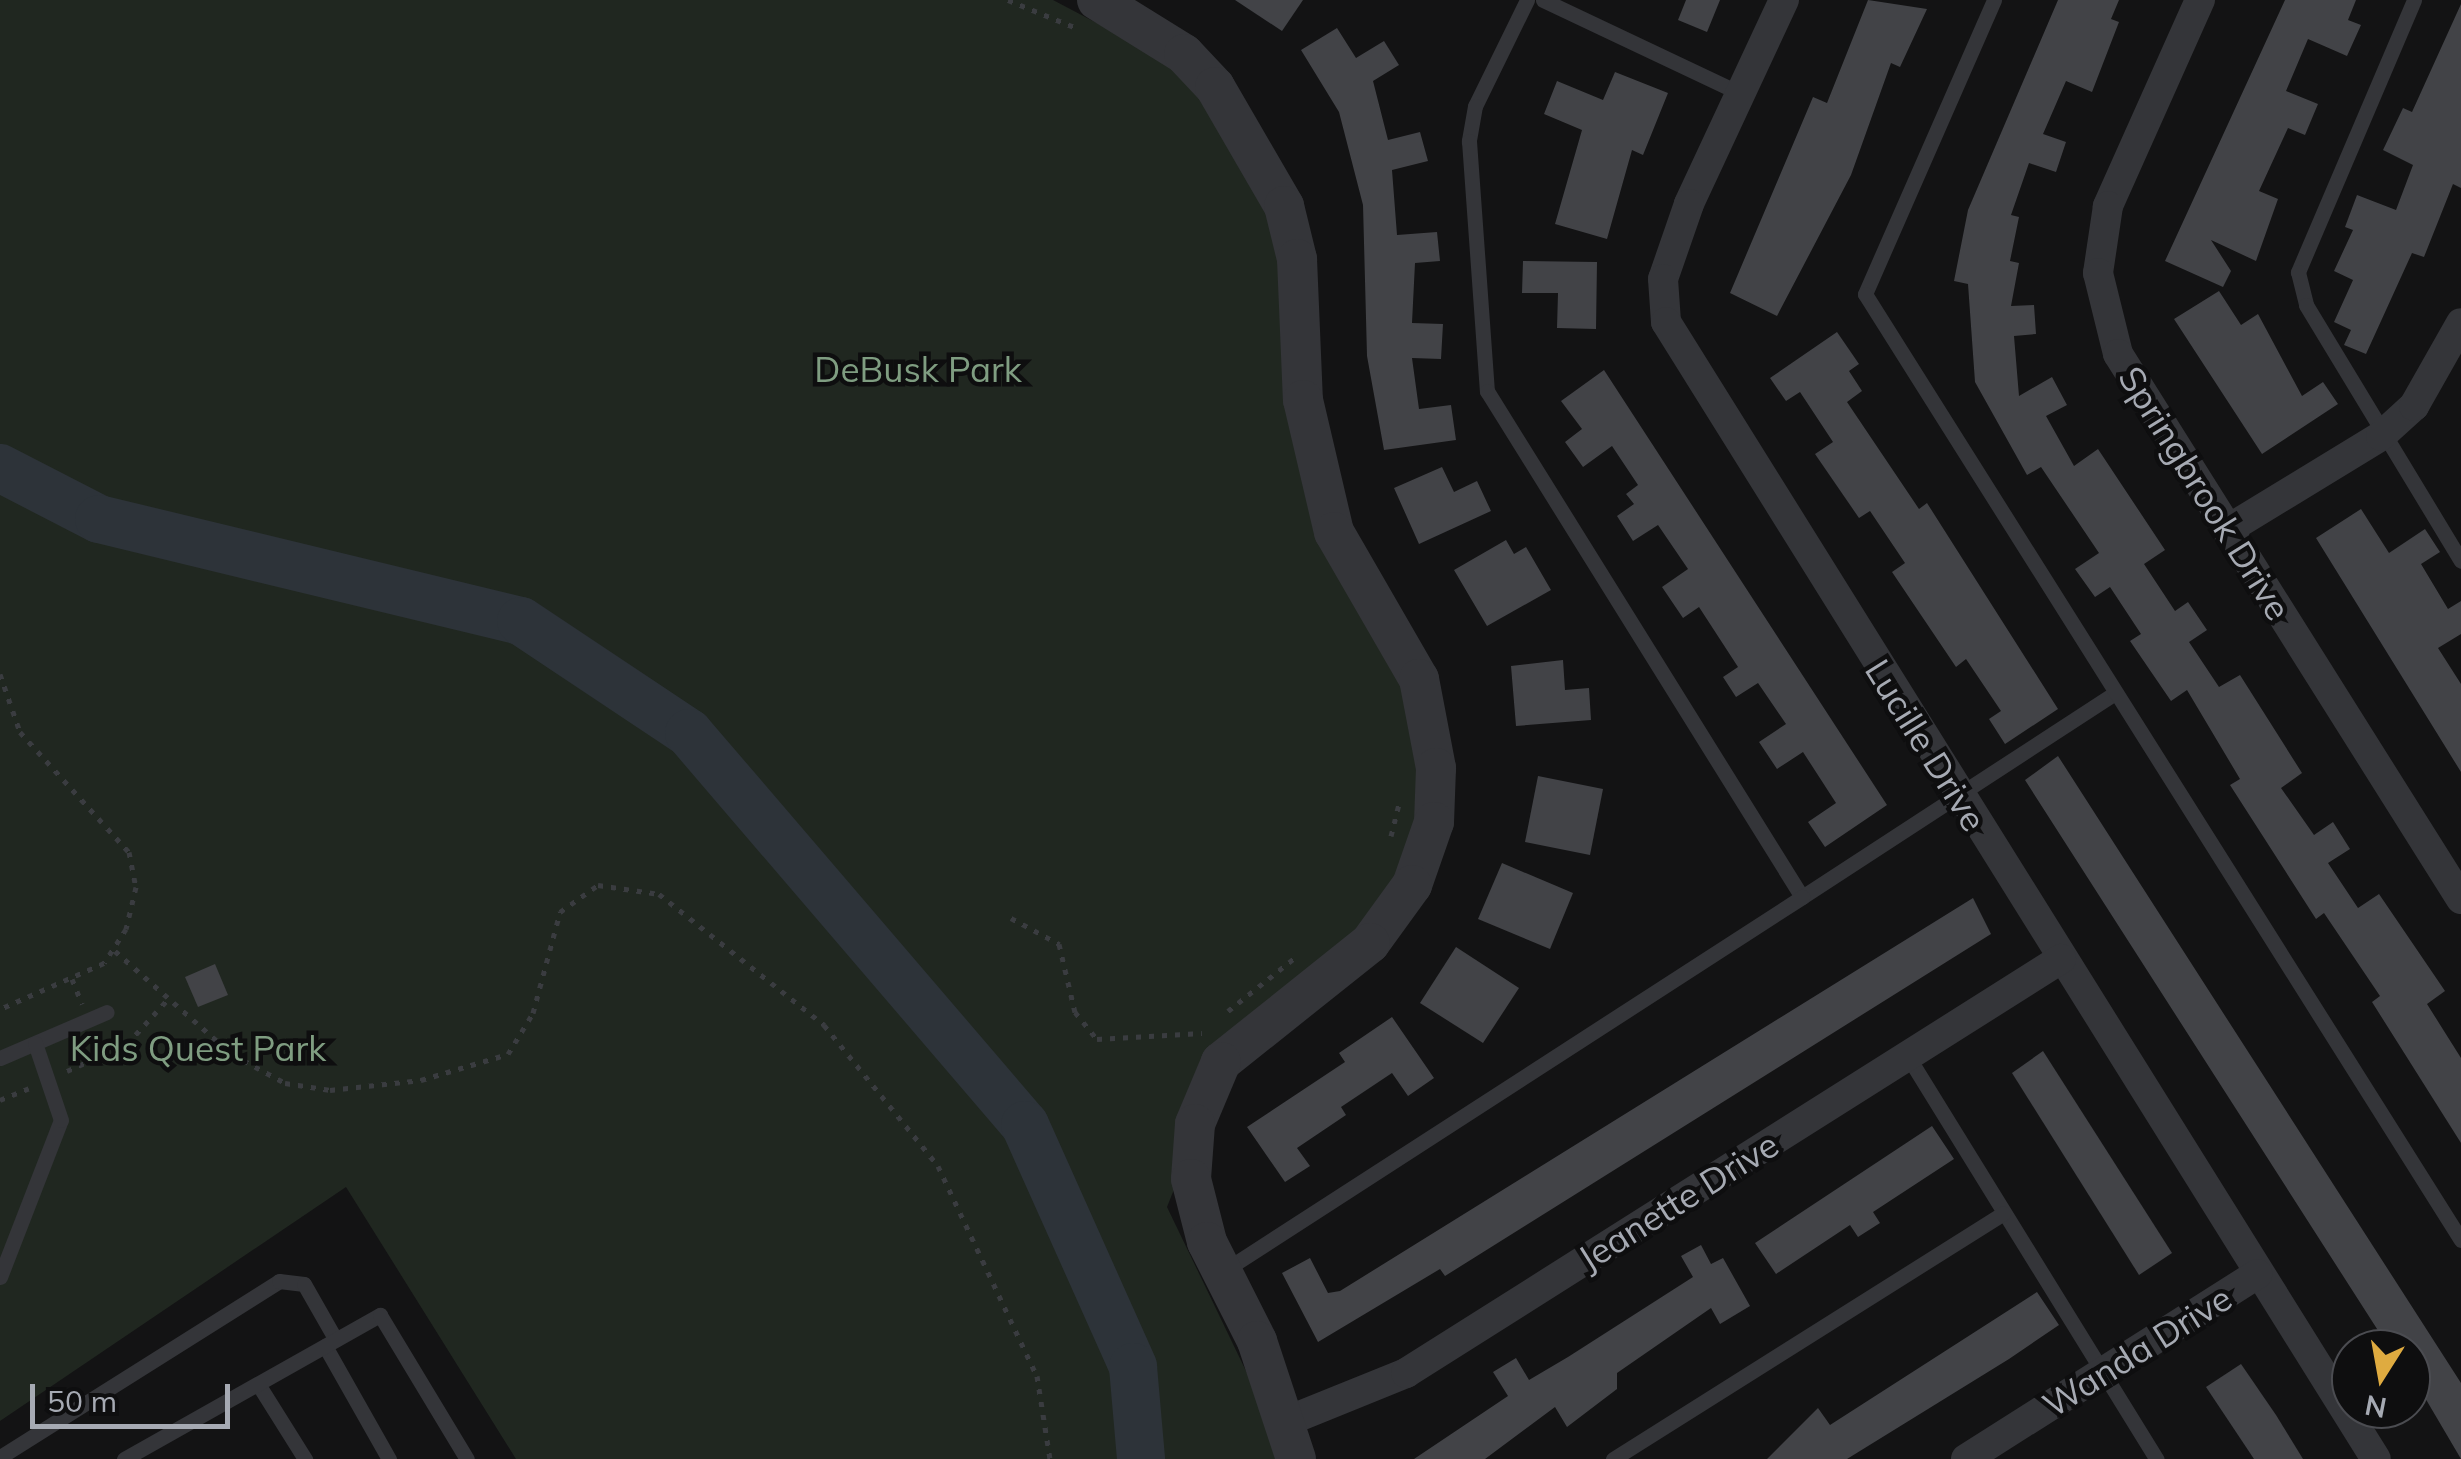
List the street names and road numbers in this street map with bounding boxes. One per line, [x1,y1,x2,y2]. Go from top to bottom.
street label: Springbrook Drive [2110,359,2300,627]
street label: Lucille Drive [1857,652,1995,838]
street label: Jeanette Drive [1570,1123,1786,1279]
street label: Wanda Drive [2035,1276,2239,1426]

